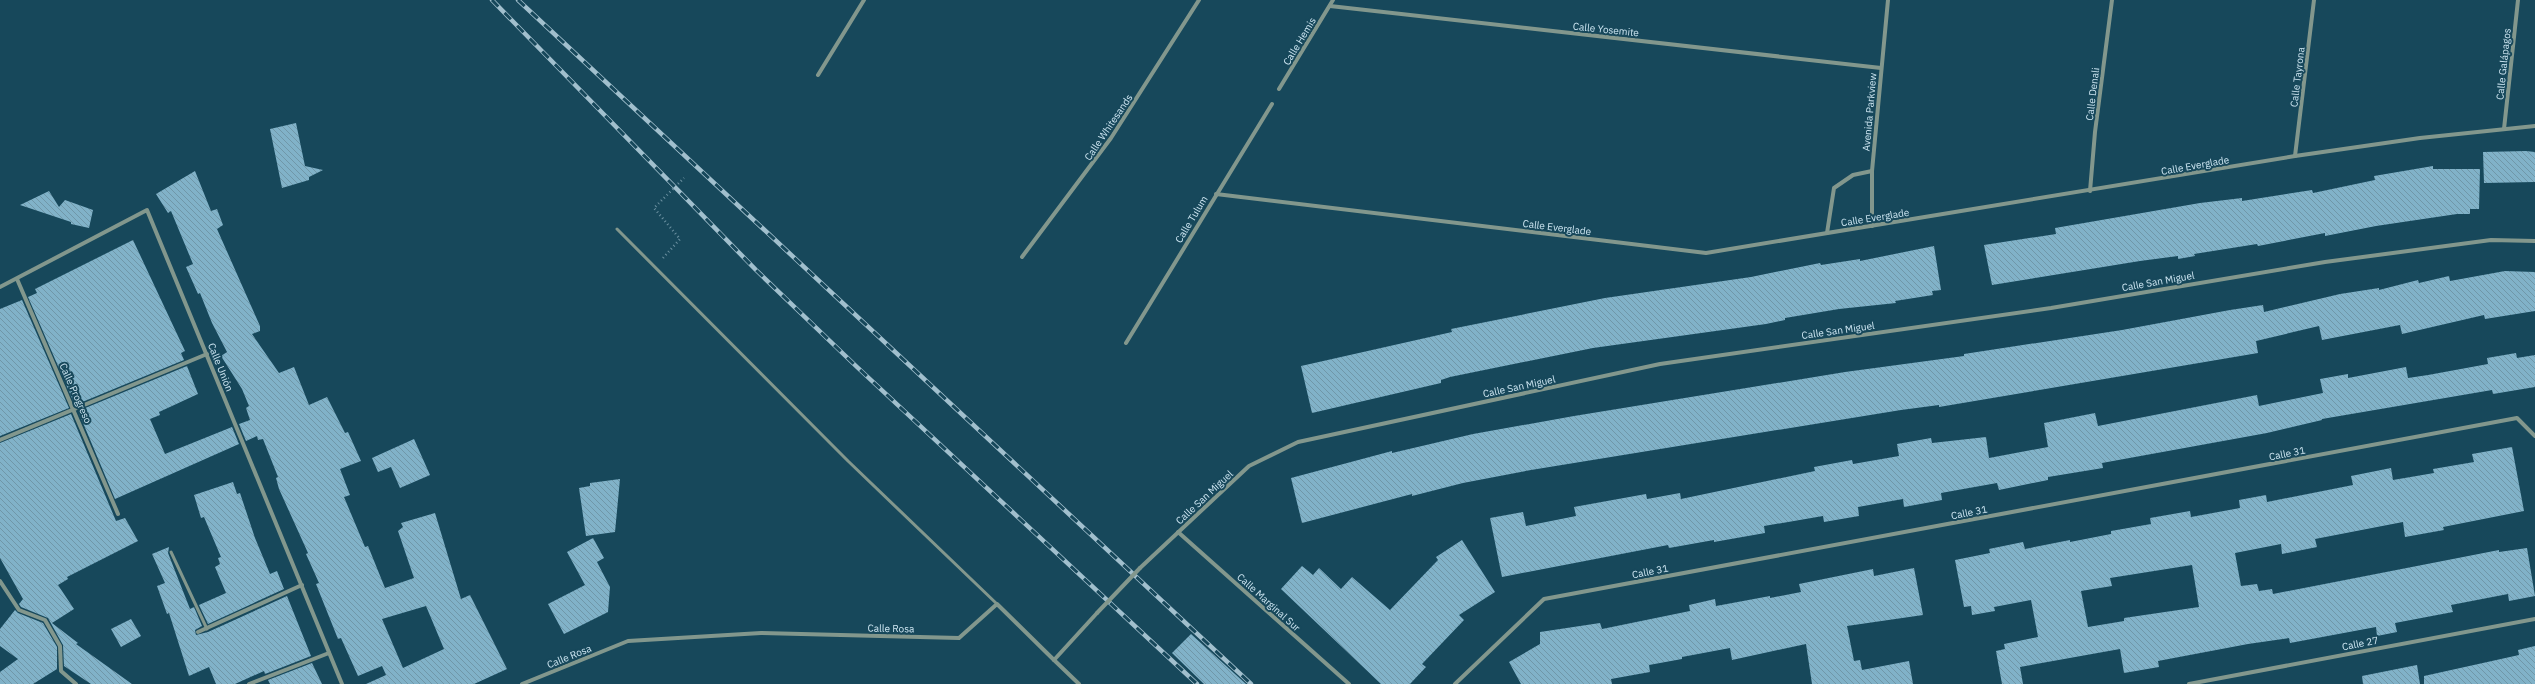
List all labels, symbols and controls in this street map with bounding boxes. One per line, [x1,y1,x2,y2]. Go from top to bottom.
street label: Calle Hemis [1280,15,1319,68]
street label: Calle Yosemite [1572,20,1640,39]
street label: Calle Galápagos [2493,27,2514,101]
street label: Calle Tayrona [2287,46,2308,108]
street label: Calle Denali [2083,67,2102,121]
street label: Avenida Parkview [1860,72,1879,152]
street label: Calle Whitesands [1081,91,1136,163]
street label: Calle Everglade [2160,153,2231,178]
street label: Calle Tulum [1172,193,1211,245]
street label: Calle Everglade [1840,206,1911,229]
street label: Calle Everglade [1522,217,1592,238]
street label: Calle San Miguel [2121,269,2196,294]
street label: Calle San Miguel [1801,319,1876,342]
street label: Calle Unión [205,341,236,393]
street label: Calle Progreso [56,361,95,426]
street label: Calle San Miguel [1482,372,1557,401]
street label: Calle 31 [2268,444,2306,463]
street label: Calle San Miguel [1173,467,1236,527]
street label: Calle 31 [1950,503,1988,522]
street label: Calle 31 [1631,562,1669,581]
street label: Calle Marginal Sur [1234,571,1303,634]
street label: Calle Rosa [867,622,915,635]
street label: Calle 27 [2341,634,2379,653]
street label: Calle Rosa [545,641,594,671]

